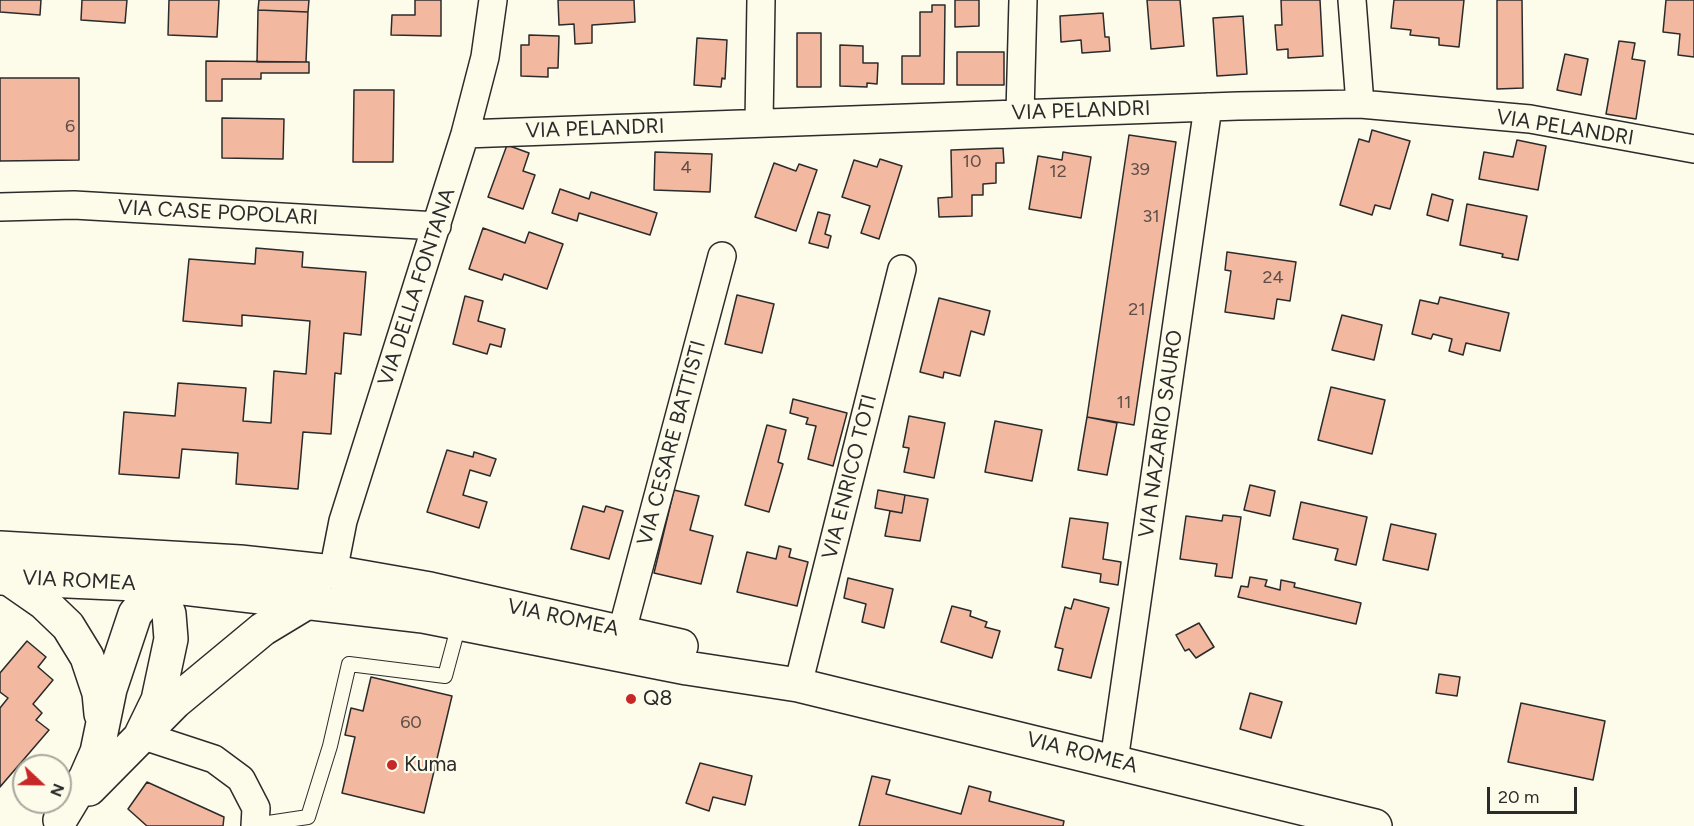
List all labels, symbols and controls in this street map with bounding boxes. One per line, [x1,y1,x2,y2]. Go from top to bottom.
street label: VIA PELANDRI [1011,96,1151,126]
street label: VIA PELANDRI [1494,105,1636,151]
street label: VIA PELANDRI [525,114,665,144]
house number: 6 [65,116,75,138]
house number: 10 [963,151,981,173]
house number: 4 [680,157,692,179]
house number: 39 [1130,159,1150,181]
house number: 12 [1049,161,1067,183]
street label: VIA DELLA FONTANA [373,185,461,389]
street label: VIA CASE POPOLARI [117,195,319,231]
house number: 31 [1142,206,1160,228]
house number: 24 [1262,267,1284,289]
house number: 21 [1128,299,1146,321]
street label: VIA NAZARIO SAURO [1134,329,1188,539]
street label: VIA CESARE BATTISTI [633,338,711,548]
street label: VIA ENRICO TOTI [817,392,883,562]
house number: 11 [1117,392,1131,414]
street label: VIA ROMEA [22,565,136,597]
street label: VIA ROMEA [505,594,621,642]
place label: Q8 [643,686,672,712]
marker: Q8 [624,692,638,706]
house number: 60 [400,712,422,734]
street label: VIA ROMEA [1024,727,1140,779]
place label: Kuma [404,752,457,778]
north arrow [12,754,72,814]
marker: Kuma [385,758,399,772]
scale bar [1490,775,1580,813]
text: N [46,781,68,799]
text: 20 m [1498,786,1539,808]

